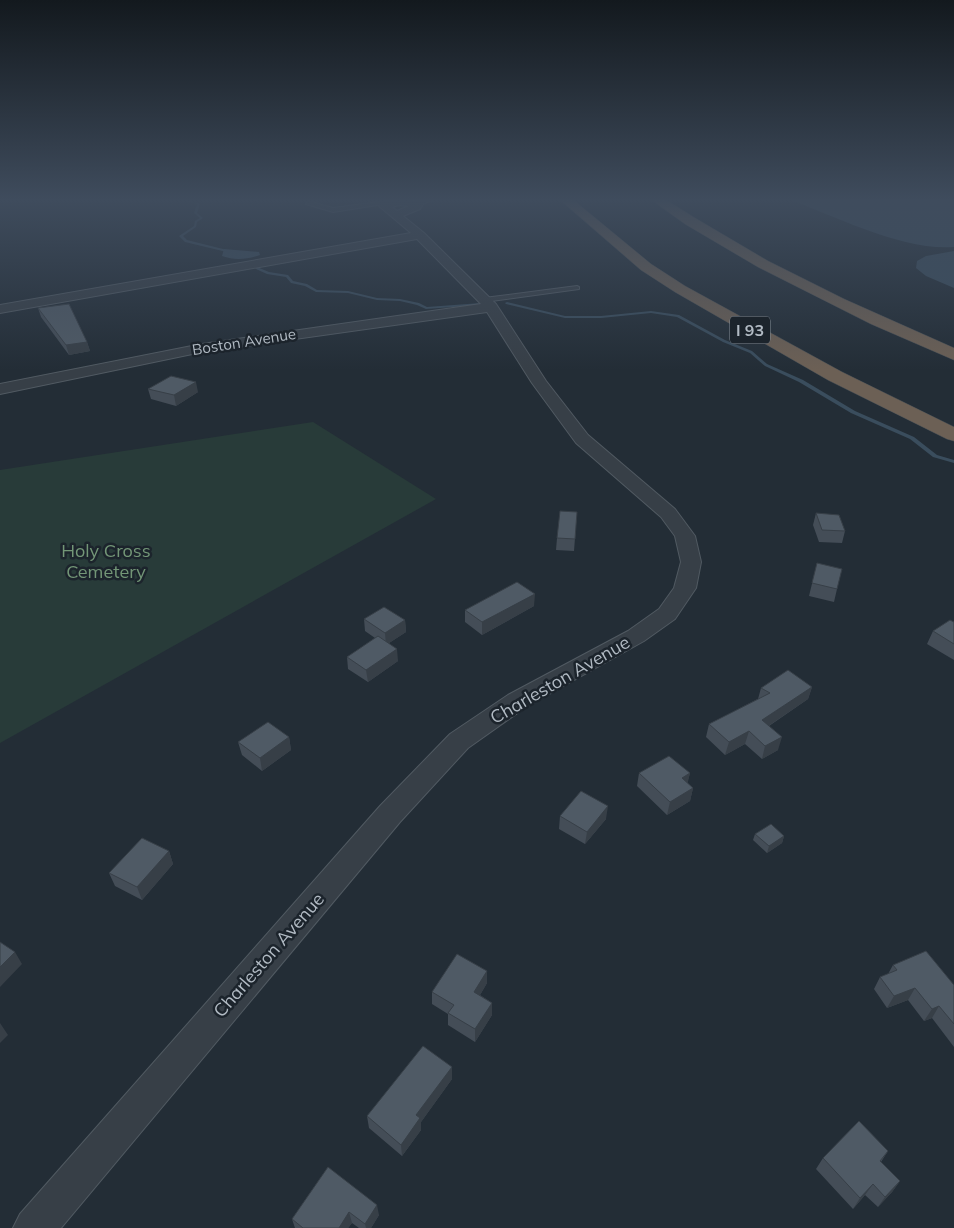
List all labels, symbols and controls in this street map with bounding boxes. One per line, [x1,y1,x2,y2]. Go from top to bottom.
road number: I 93 [730,316,770,344]
street label: Boston Avenue [191,324,297,359]
park label: Holy Cross Cemetery [61,539,151,583]
street label: Charleston Avenue [486,630,634,729]
street label: Charleston Avenue [208,888,329,1022]

